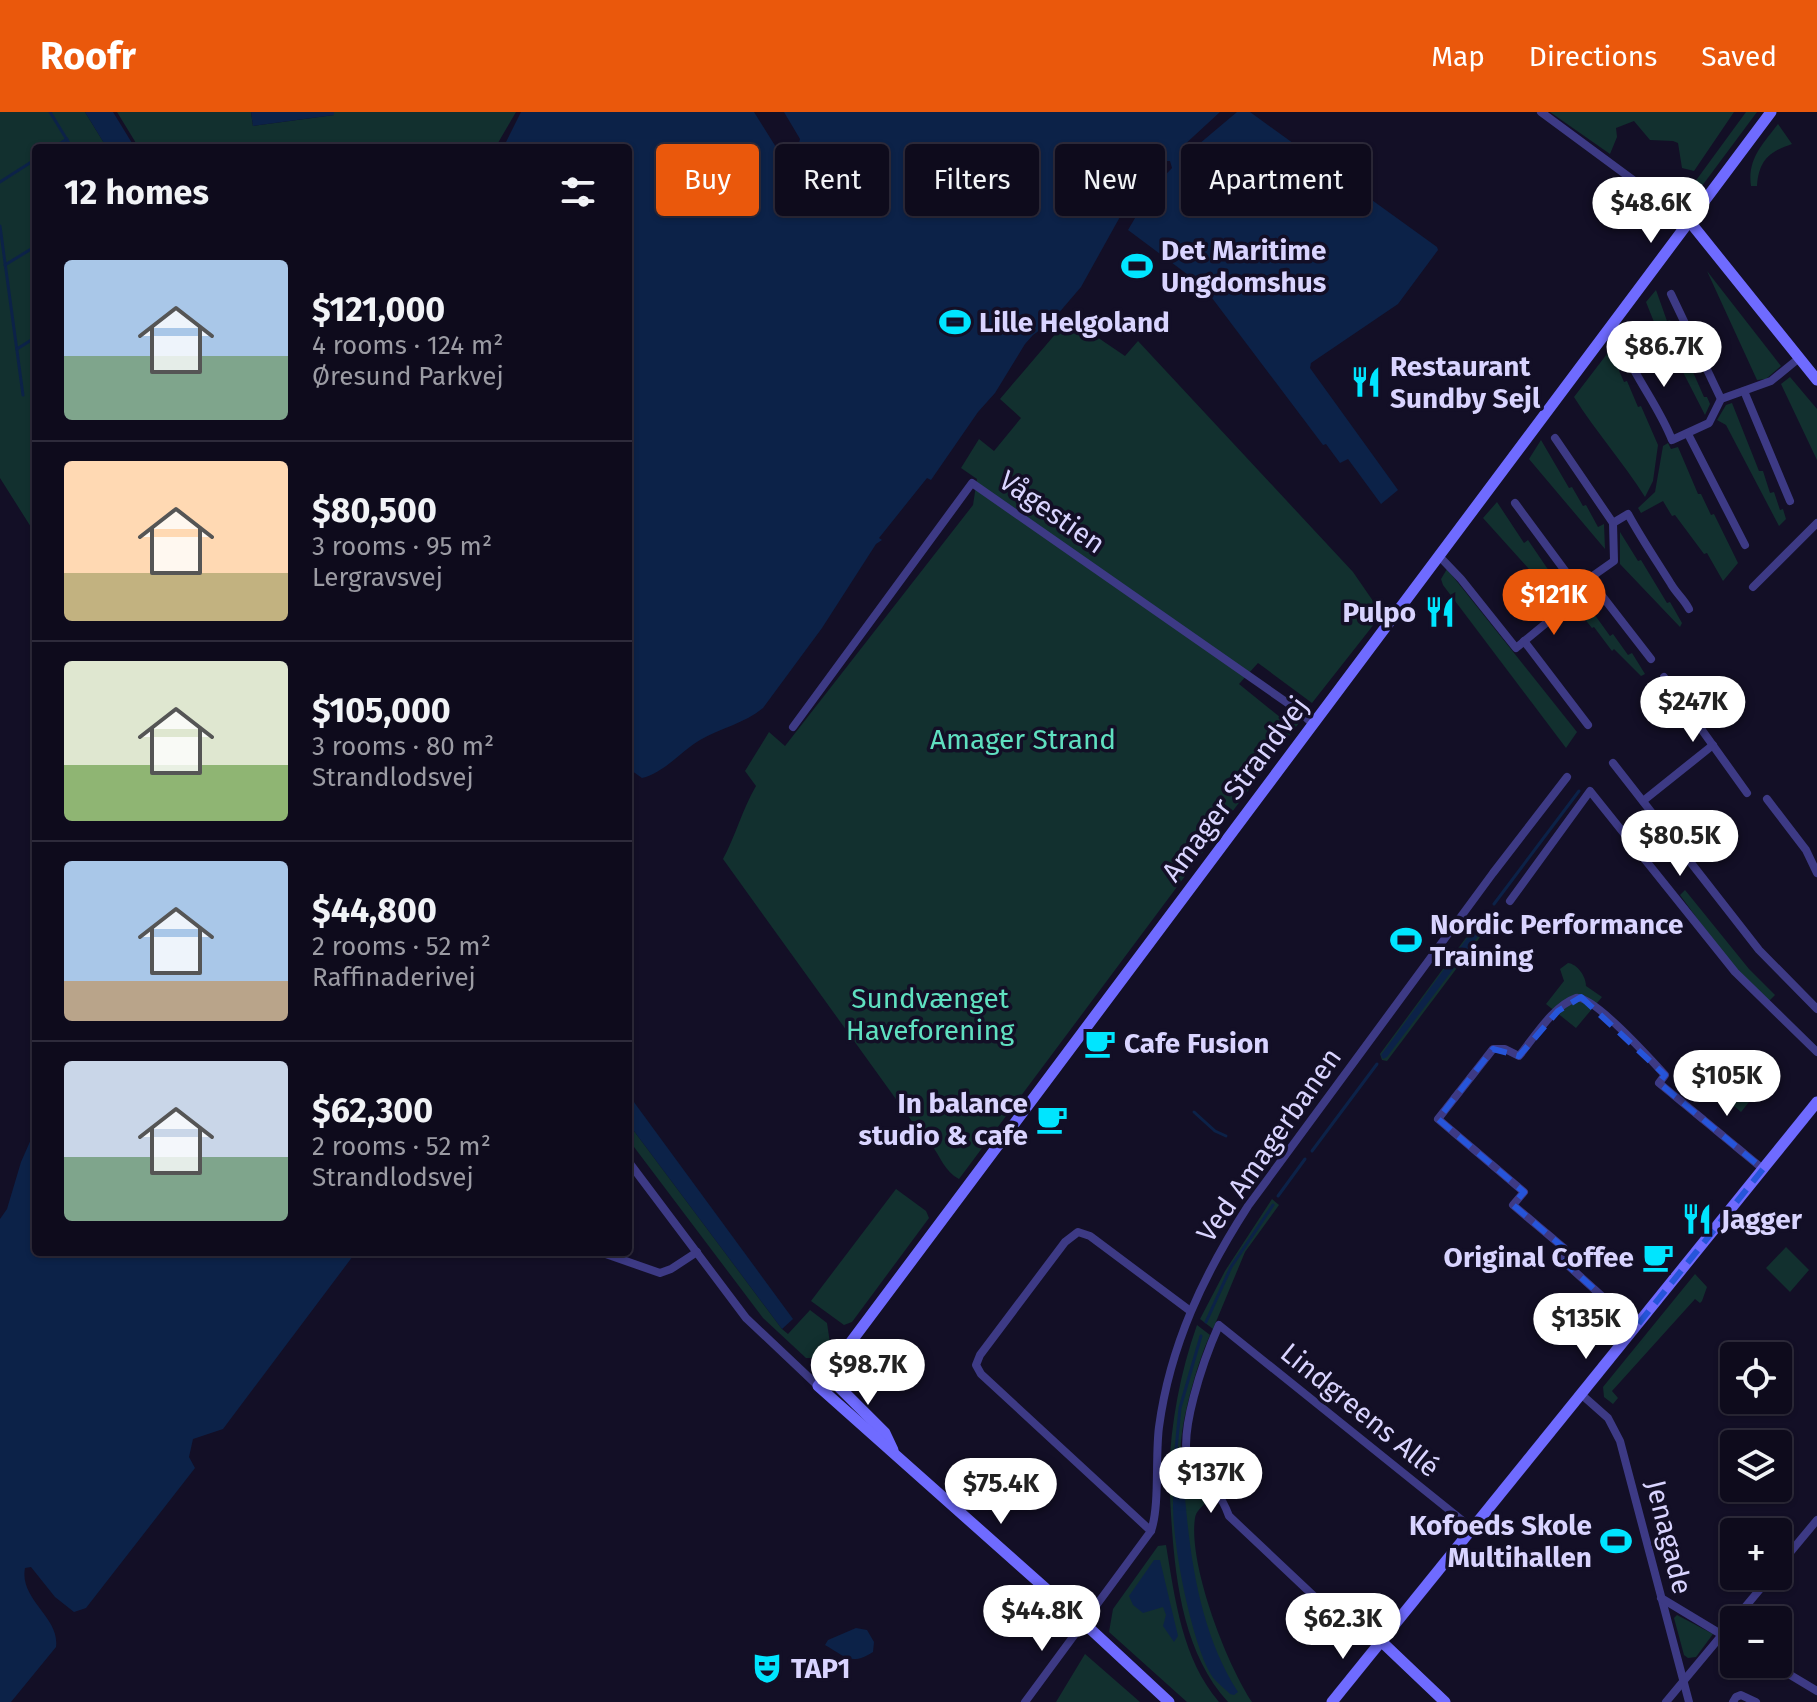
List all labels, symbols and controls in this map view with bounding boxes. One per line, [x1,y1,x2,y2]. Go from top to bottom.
text: Roofr [40,33,136,79]
text: Map [1431,40,1485,73]
text: Directions [1529,40,1657,73]
text: Saved [1701,40,1777,73]
chip: Buy [656,144,759,216]
chip: Rent [775,144,889,216]
chip: Filters [905,144,1039,216]
chip: New [1055,144,1165,216]
chip: Apartment [1181,144,1371,216]
icon: filters [556,170,600,214]
text: 12 homes [64,172,209,213]
pin: $48.6K [1586,177,1716,245]
text: $48.6K [1610,187,1692,218]
place label: Det Maritime Ungdomshus [1161,234,1326,299]
sports icon: Det Maritime Ungdomshus [1120,249,1154,283]
text: $121,000 [312,289,445,330]
icon: home [128,292,224,388]
sports icon: Lille Helgoland [938,305,972,339]
place label: Lille Helgoland [979,306,1170,339]
pin: $86.7K [1599,321,1729,389]
text: 4 rooms · 124 m² [312,330,504,361]
text: $86.7K [1625,331,1703,362]
place label: Restaurant Sundby Sejl [1390,350,1541,415]
text: Øresund Parkvej [312,361,504,392]
restaurant icon: Restaurant Sundby Sejl [1349,365,1383,399]
street label: Vågestien [993,464,1111,560]
text: $80,500 [312,490,437,531]
icon: home [128,493,224,589]
text: 3 rooms · 95 m² [312,531,492,562]
text: Lergravsvej [312,562,443,593]
pin: $121K [1498,569,1610,637]
text: $121K [1521,579,1587,610]
restaurant icon: Pulpo [1423,595,1457,629]
place label: Pulpo [1343,596,1416,629]
pin: $247K [1637,676,1749,744]
text: $247K [1658,686,1728,717]
text: $105,000 [312,690,451,731]
street label: Amager Strandvej [1155,690,1315,888]
icon: home [128,693,224,789]
park label: Amager Strand [930,723,1116,756]
text: 3 rooms · 80 m² [312,731,494,762]
text: Strandlodsvej [312,762,474,793]
pin: $80.5K [1615,810,1745,878]
text: $80.5K [1639,820,1721,851]
text: $44,800 [312,890,437,931]
icon: home [128,893,224,989]
place label: Nordic Performance Training [1430,908,1683,973]
sports icon: Nordic Performance Training [1389,923,1423,957]
text: 2 rooms · 52 m² [312,931,491,962]
text: Raffinaderivej [312,962,476,993]
park label: Sundvænget Haveforening [846,982,1015,1047]
cafe icon: Cafe Fusion [1083,1026,1117,1060]
place label: Cafe Fusion [1124,1027,1270,1060]
street label: Ved Amagerbanen [1190,1042,1348,1248]
pin: $105K [1671,1050,1783,1118]
text: $105K [1691,1060,1763,1091]
place label: In balance studio & cafe [858,1087,1028,1152]
text: $62,300 [312,1090,433,1131]
icon: home [128,1093,224,1189]
cafe icon: In balance studio & cafe [1035,1102,1069,1136]
text: 2 rooms · 52 m² [312,1131,491,1162]
text: Strandlodsvej [312,1162,474,1193]
restaurant icon: Jagger [1680,1202,1714,1236]
place label: Jagger [1720,1203,1803,1236]
cafe icon: Original Coffee [1641,1240,1675,1274]
place label: Original Coffee [1444,1241,1634,1274]
pin: $135K [1530,1293,1642,1361]
text: $135K [1551,1303,1621,1334]
street label: Lindgreens Allé [1274,1336,1446,1484]
pin: $98.7K [803,1339,933,1407]
map controls [1720,1342,1792,1678]
button: locate [1720,1342,1792,1414]
text: $98.7K [829,1349,907,1380]
button: layers [1720,1430,1792,1502]
pin: $137K [1155,1447,1267,1515]
text: $137K [1177,1457,1245,1488]
pin: $75.4K [936,1458,1066,1526]
text: $75.4K [963,1468,1039,1499]
street label: Jenagade [1639,1477,1699,1597]
place label: Kofoeds Skole Multihallen [1409,1509,1592,1574]
button: + [1720,1518,1792,1590]
sports icon: Kofoeds Skole Multihallen [1599,1524,1633,1558]
pin: $44.8K [977,1585,1107,1653]
pin: $62.3K [1278,1593,1408,1661]
text: $44.8K [1001,1595,1083,1626]
text: $62.3K [1304,1603,1382,1634]
button: − [1720,1606,1792,1678]
theatre icon: TAP1 [750,1651,784,1685]
place label: TAP1 [791,1652,851,1685]

